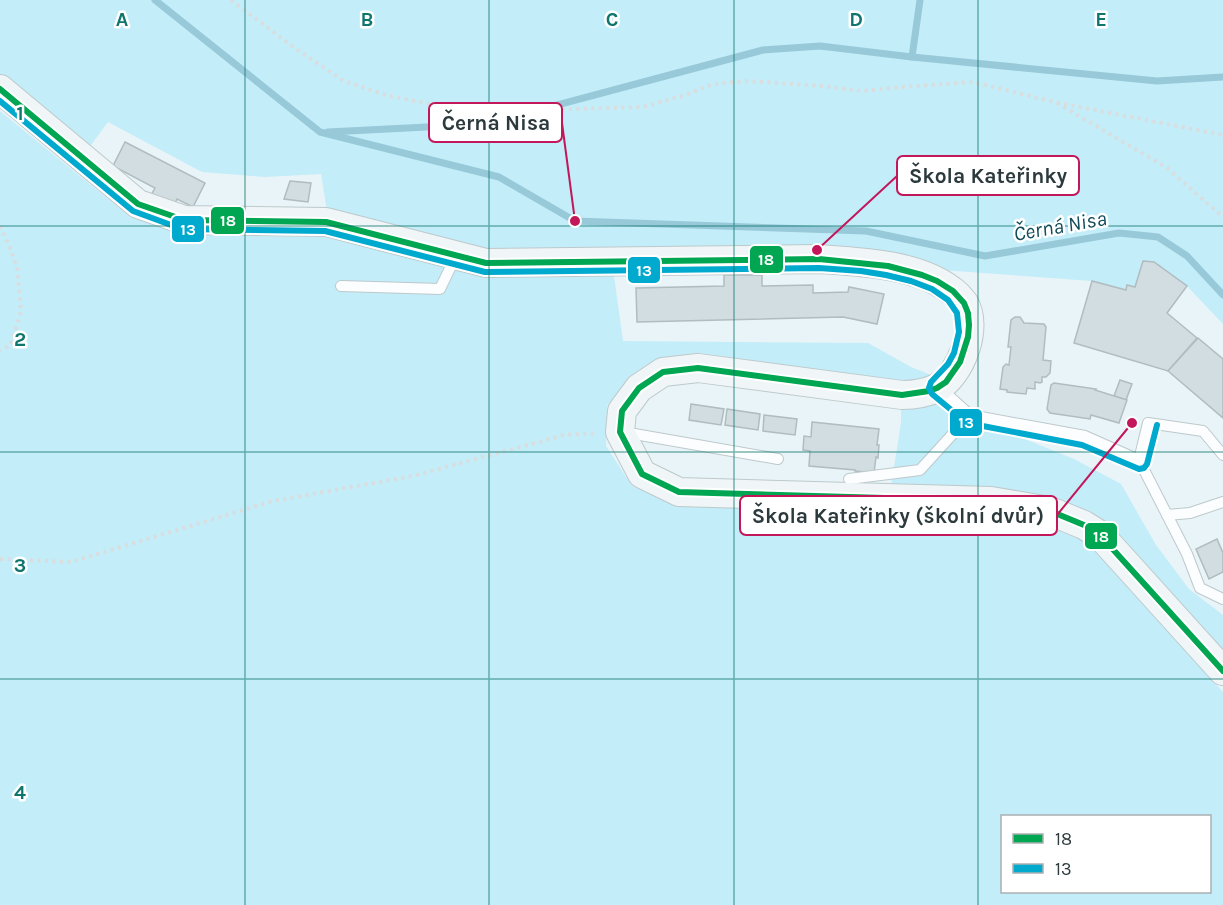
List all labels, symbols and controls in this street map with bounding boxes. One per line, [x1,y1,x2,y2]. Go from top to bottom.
text: A [116,8,129,31]
text: B [361,8,373,31]
text: C [606,8,618,31]
text: D [849,8,863,31]
text: E [1095,8,1107,31]
text: 1 [16,102,24,125]
callout: Černá Nisa [429,103,562,142]
text: Černá Nisa [442,109,550,135]
callout: Škola Kateřinky [897,156,1079,195]
text: Škola Kateřinky [909,162,1068,188]
line badge: 18 [210,206,245,235]
water label: Černá Nisa [1012,206,1108,246]
text: 18 [220,211,236,230]
line badge: 13 [171,215,205,243]
text: 13 [180,220,196,239]
line badge: 18 [749,245,784,274]
text: 18 [758,250,774,269]
line badge: 13 [627,256,661,284]
text: 13 [636,261,652,280]
text: 2 [14,328,26,351]
line badge: 13 [949,408,983,437]
text: 13 [958,413,974,432]
callout: Škola Kateřinky (školní dvůr) [740,496,1057,535]
text: Škola Kateřinky (školní dvůr) [752,502,1044,528]
line badge: 18 [1084,522,1118,550]
text: 18 [1093,527,1109,546]
text: 3 [14,554,26,577]
text: 4 [14,781,26,804]
legend [1001,815,1211,893]
text: 18 [1055,828,1072,850]
text: 13 [1055,858,1072,880]

